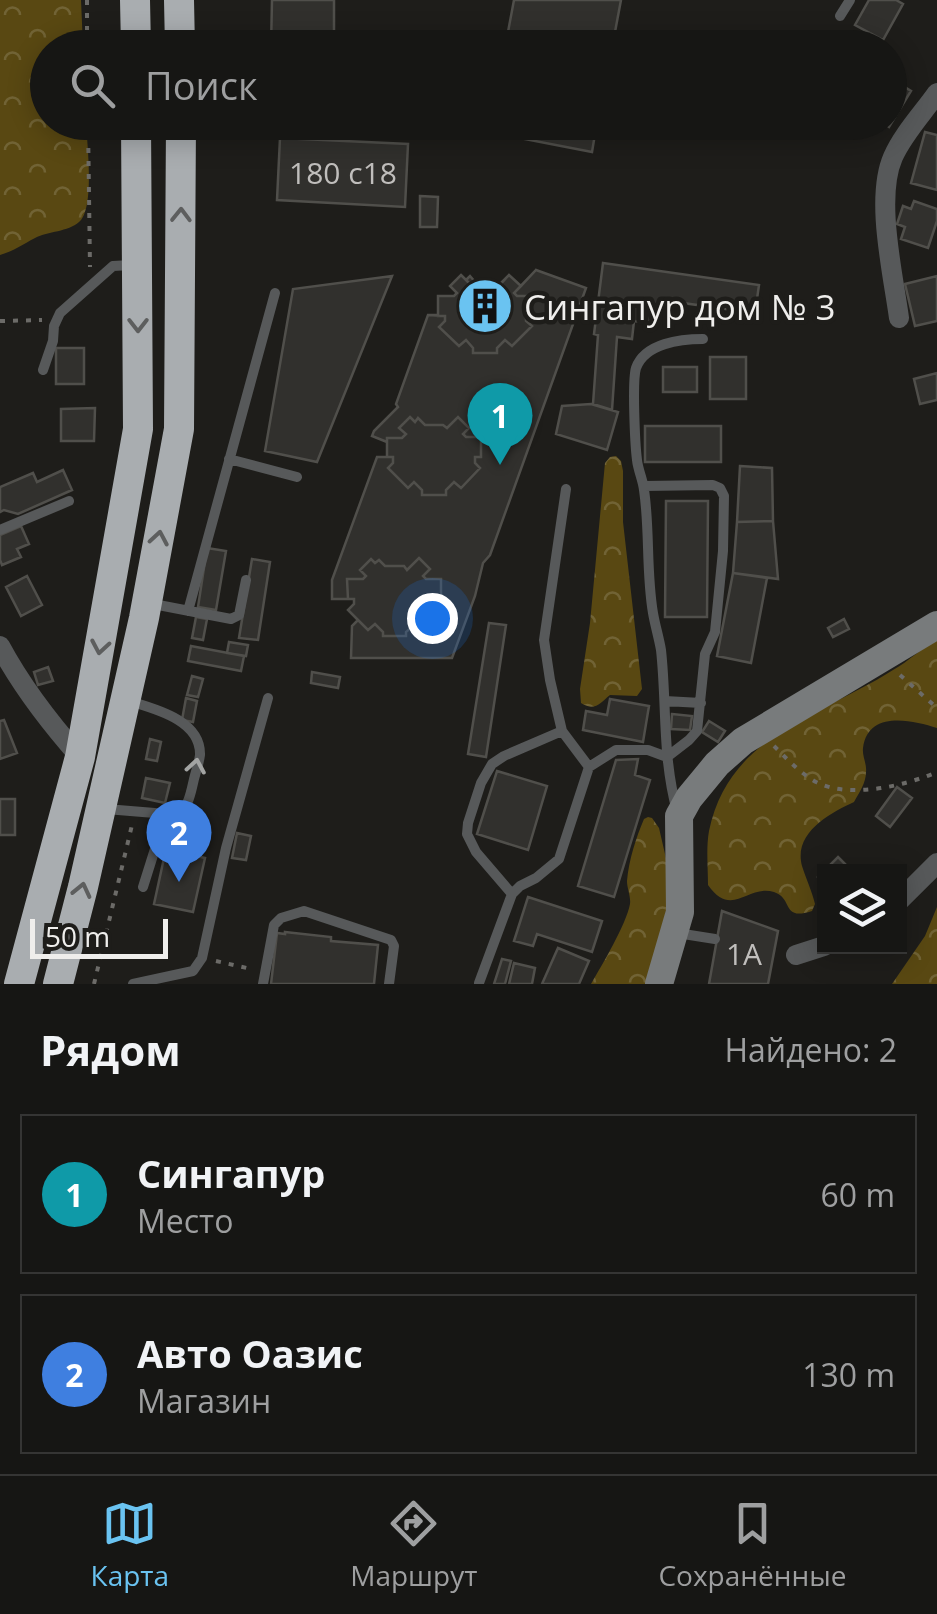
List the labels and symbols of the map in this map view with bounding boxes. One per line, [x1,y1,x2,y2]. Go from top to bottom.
house number: 180 с18 [289,152,397,193]
one-way arrow [170,206,192,222]
building icon: Сингапур дом № 3 [455,276,515,336]
place label: Сингапур дом № 3 [524,283,835,330]
one-way arrow [127,317,148,333]
pin: 1 [468,382,532,465]
one-way arrow [148,530,169,546]
your location [407,593,458,644]
one-way arrow [90,638,111,655]
one-way arrow [185,758,206,775]
pin: 2 [146,800,212,882]
one-way arrow [70,882,91,899]
scale bar [30,914,168,958]
house number: 1А [726,933,762,974]

